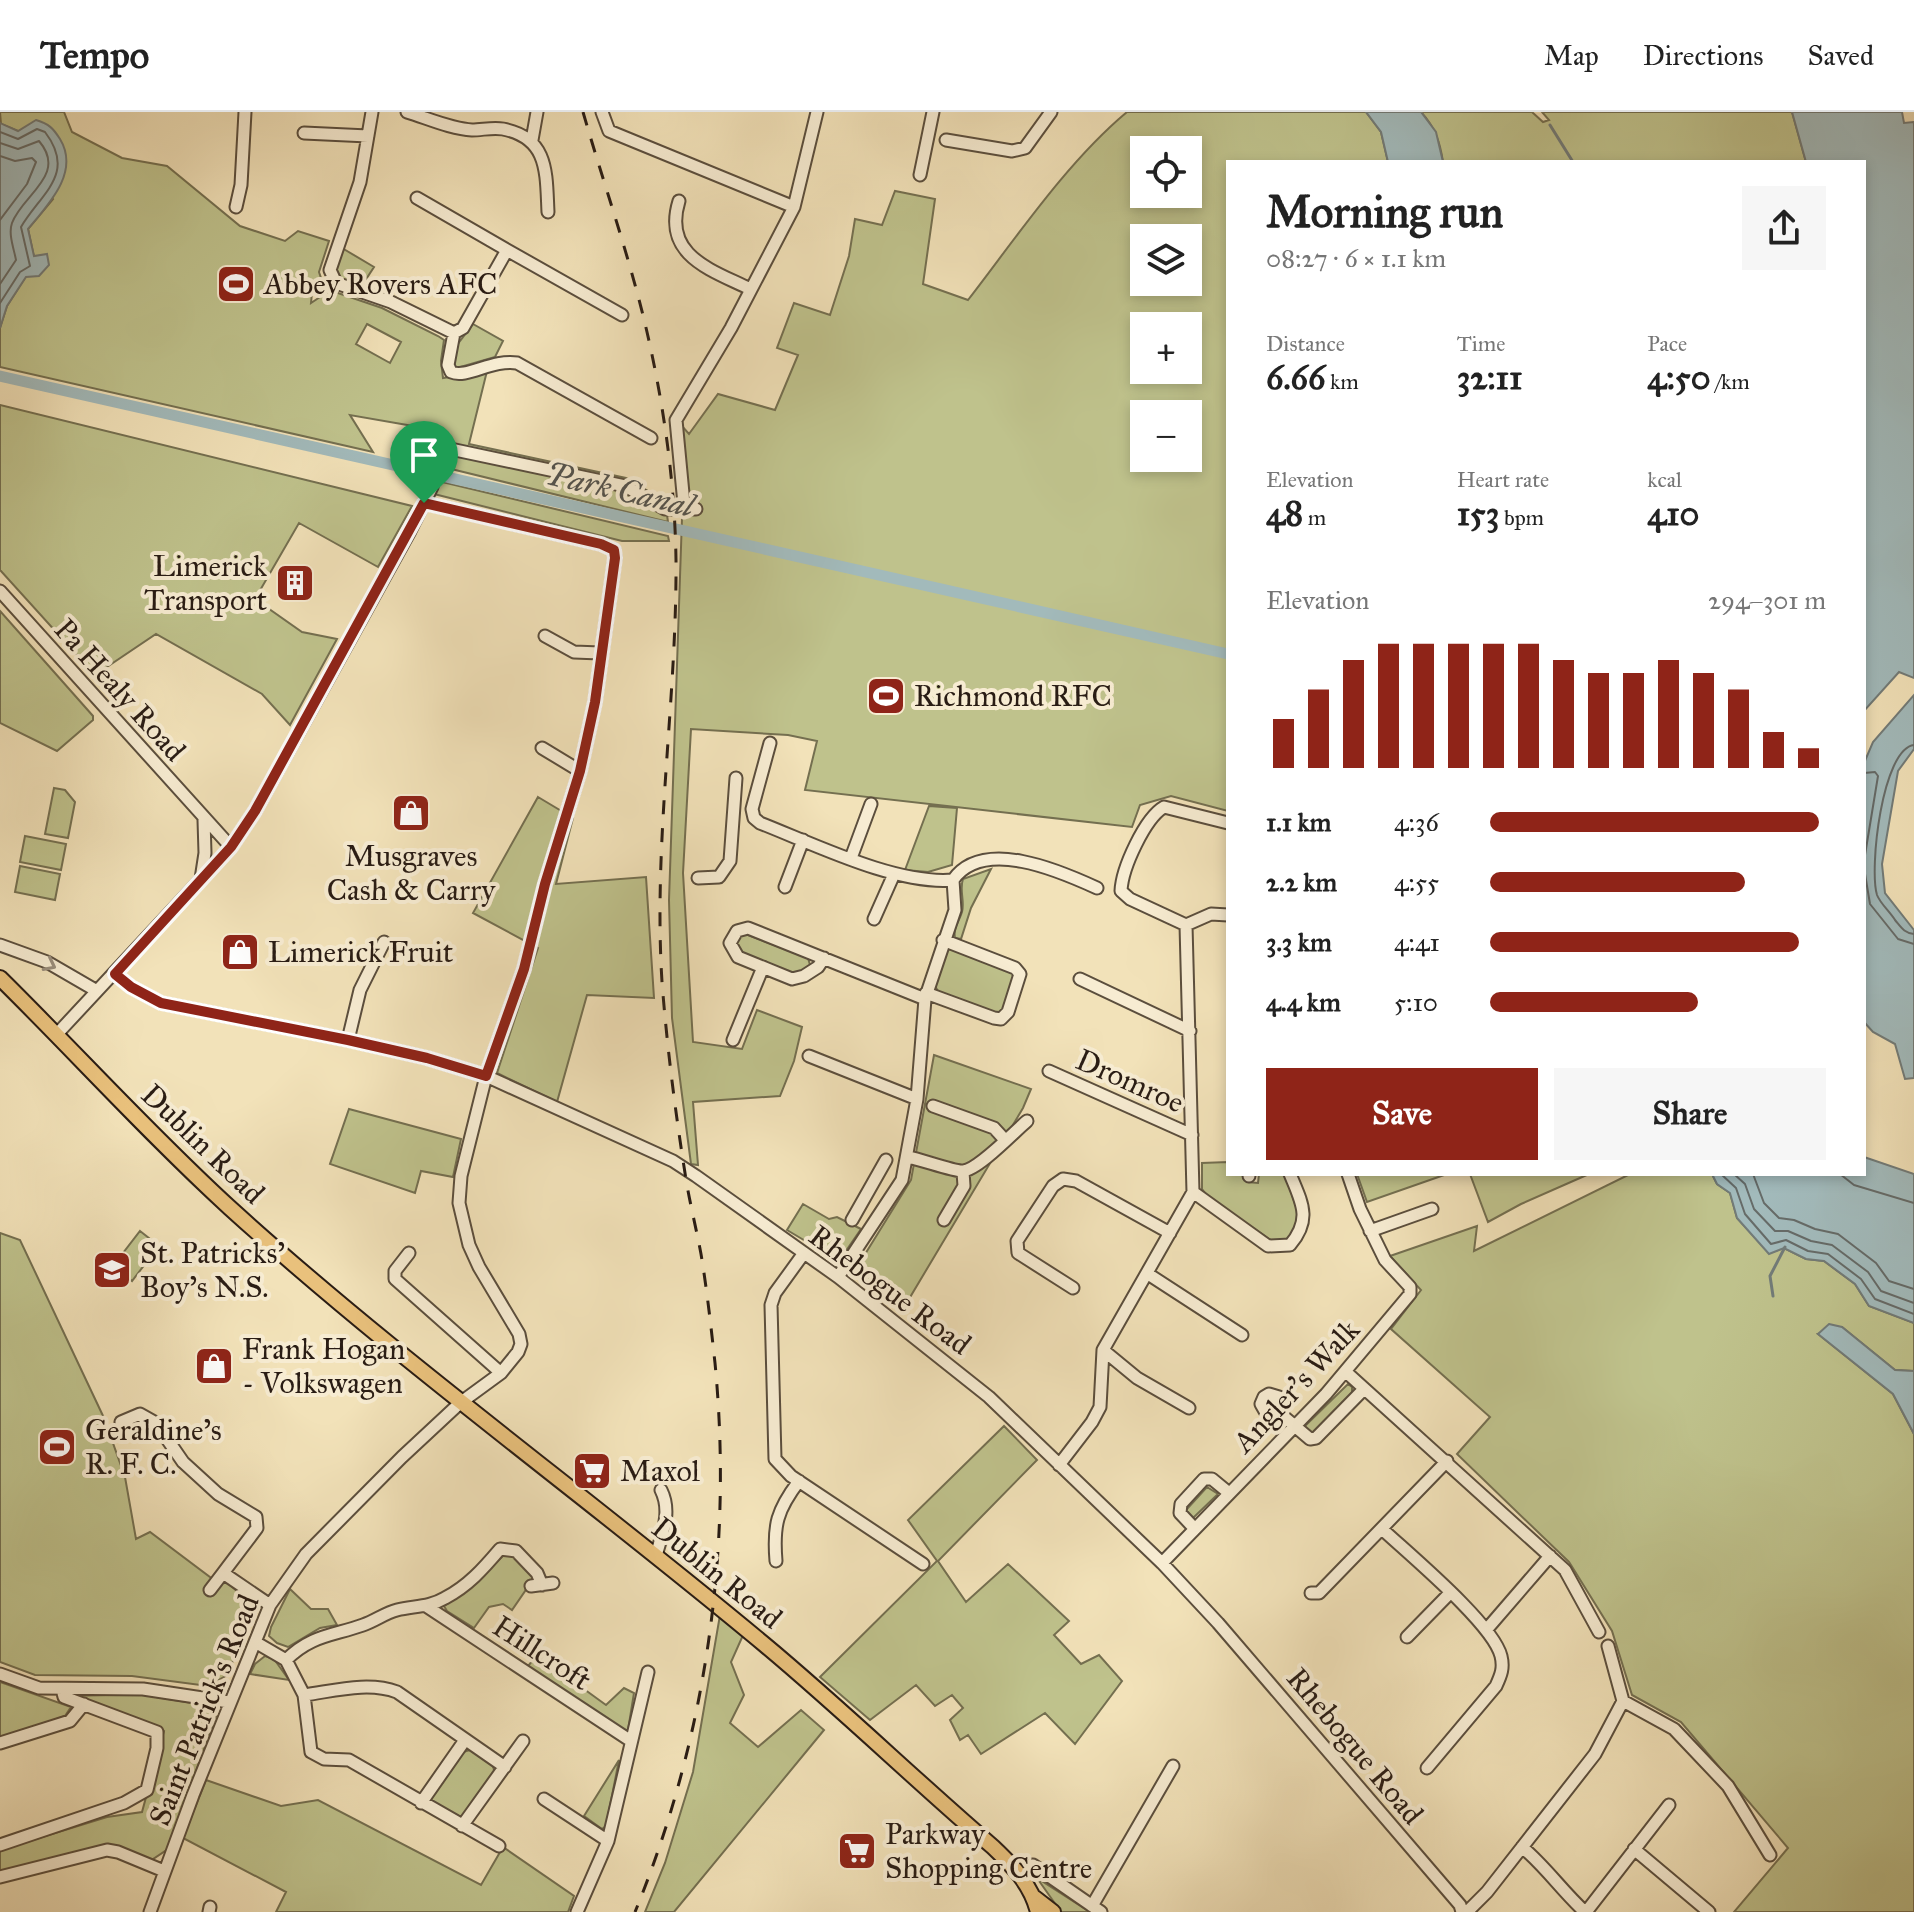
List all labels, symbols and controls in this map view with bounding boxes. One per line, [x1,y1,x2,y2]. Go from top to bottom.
text: Tempo [40,32,149,78]
text: Map [1544,38,1599,73]
text: Directions [1643,38,1764,73]
text: Saved [1808,38,1874,73]
map controls [1130,136,1202,472]
button: locate [1130,136,1202,208]
text: Morning run [1266,185,1503,239]
button: share [1742,186,1826,270]
button: layers [1130,224,1202,296]
text: 08:27 · 6 × 1.1 km [1266,242,1446,274]
sports icon: Abbey Rovers AFC [215,263,257,305]
place label: Abbey Rovers AFC [262,266,498,302]
button: + [1130,312,1202,384]
text: Distance [1266,330,1345,357]
text: Time [1457,330,1505,357]
text: Pace [1647,330,1687,357]
text: 6.66 [1266,357,1325,398]
text: 32:11 [1457,357,1522,398]
text: 4:50 [1647,357,1710,398]
text: km [1325,368,1359,395]
text: /km [1710,368,1750,395]
button: − [1130,400,1202,472]
pin [390,421,458,503]
icon: arrive [402,433,446,477]
water label: Park Canal [542,454,700,526]
text: Elevation [1266,466,1353,493]
text: Heart rate [1457,466,1549,493]
text: kcal [1647,466,1682,493]
text: 48 [1266,493,1303,534]
text: 153 [1457,493,1499,534]
text: 410 [1647,493,1699,534]
text: m [1303,504,1326,531]
text: bpm [1499,504,1544,531]
place label: Limerick Transport [144,548,267,618]
building icon: Limerick Transport [274,562,316,604]
text: Elevation [1266,584,1369,616]
text: 294–301 m [1708,584,1826,616]
street label: Pa Healy Road [47,612,193,768]
sports icon: Richmond RFC [865,675,907,717]
place label: Richmond RFC [914,678,1112,714]
shop icon: Musgraves Cash & Carry [390,792,432,834]
text: 1.1 km [1266,806,1331,838]
text: 4:36 [1394,806,1439,838]
place label: Musgraves Cash & Carry [327,838,496,908]
text: 2.2 km [1266,866,1337,898]
text: 4:55 [1394,866,1439,898]
text: 3.3 km [1266,926,1332,958]
text: 4:41 [1394,926,1440,958]
shop icon: Limerick Fruit [219,931,261,973]
place label: Limerick Fruit [268,934,454,970]
one-way arrow [42,955,57,970]
text: 4.4 km [1266,986,1341,1018]
text: 5:10 [1394,986,1438,1018]
street label: Dromroe [1071,1041,1189,1121]
button: Save [1266,1068,1538,1160]
button: Share [1554,1068,1826,1160]
street label: Dublin Road [134,1076,272,1212]
street label: Rhebogue Road [802,1217,978,1363]
place label: St. Patricks' Boy's N.S. [140,1235,285,1305]
school or university icon: St. Patricks' Boy's N.S. [91,1249,133,1291]
street label: Angler's Walk [1224,1312,1367,1461]
place label: Frank Hogan - Volkswagen [242,1331,405,1401]
shop icon: Frank Hogan - Volkswagen [193,1345,235,1387]
place label: Geraldine's R. F. C. [85,1412,222,1482]
sports icon: Geraldine's R. F. C. [36,1426,78,1468]
supermarket icon: Maxol [571,1450,613,1492]
place label: Maxol [620,1453,701,1489]
street label: Dublin Road [645,1510,789,1636]
street label: Saint Patrick's Road [141,1589,267,1831]
street label: Hillcroft [486,1608,598,1698]
street label: Rhebogue Road [1279,1660,1431,1832]
place label: Parkway Shopping Centre [885,1816,1092,1886]
supermarket icon: Parkway Shopping Centre [836,1830,878,1872]

